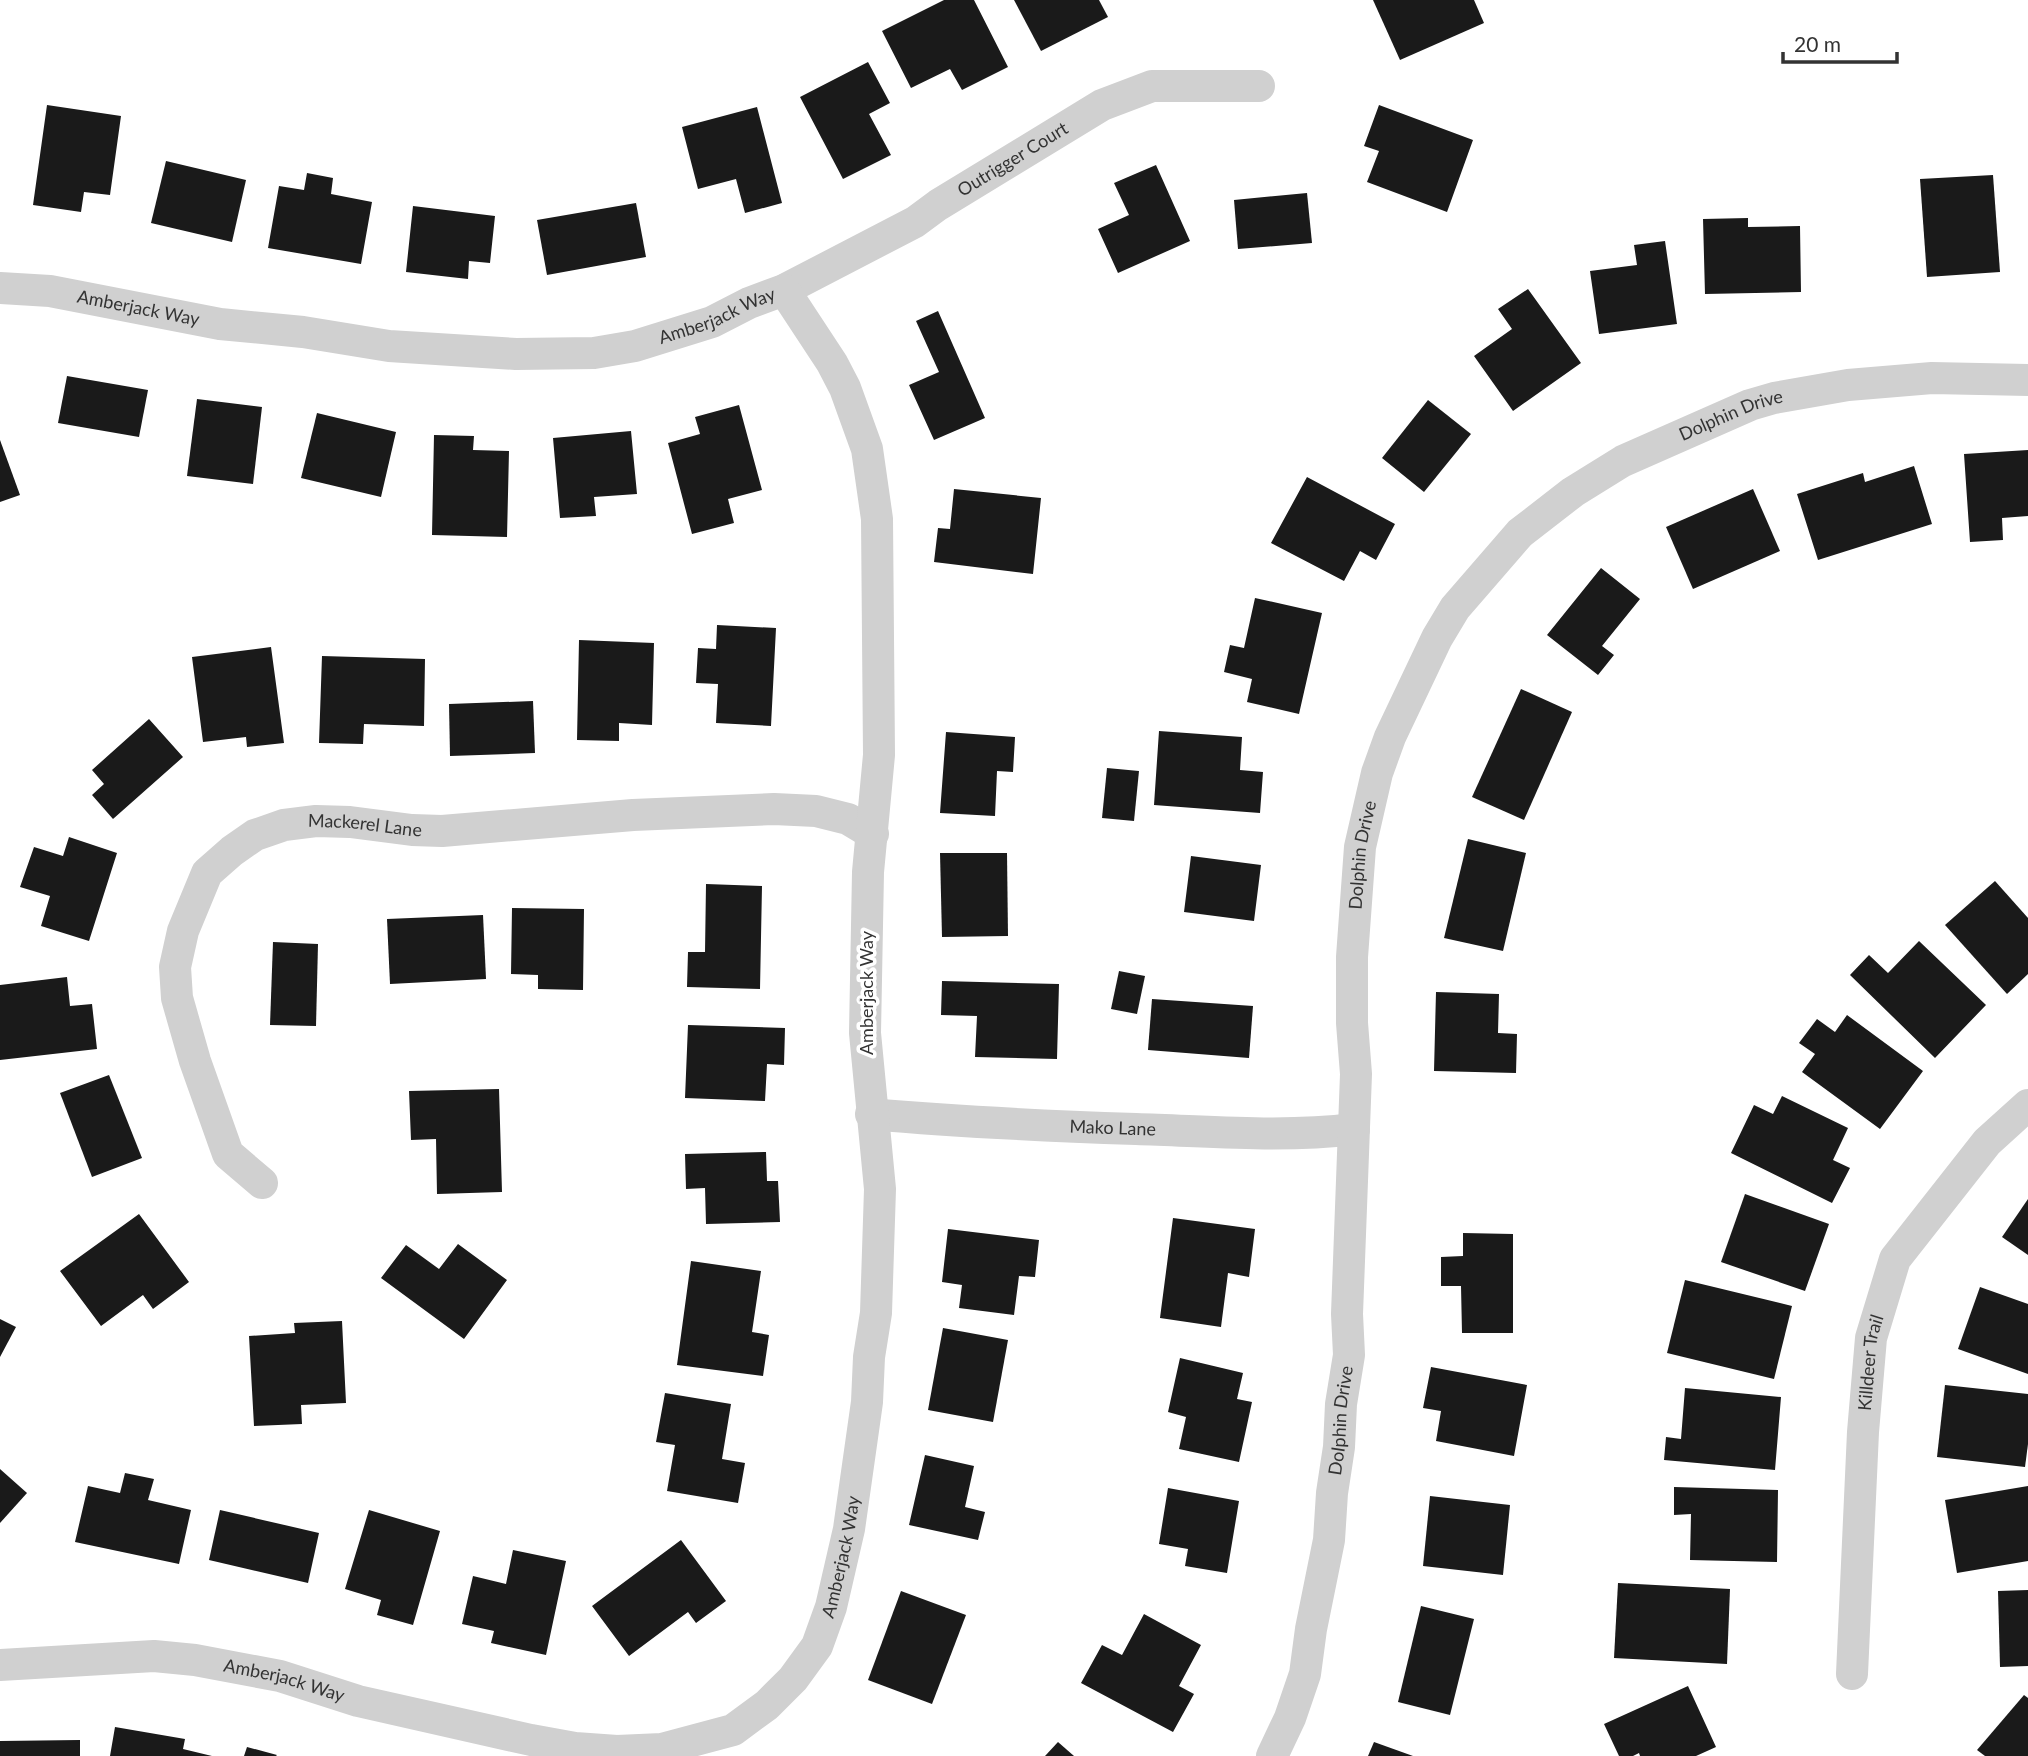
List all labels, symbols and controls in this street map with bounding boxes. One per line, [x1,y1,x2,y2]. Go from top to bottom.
scale bar [1783,21,1897,65]
text: 20 m [1794,31,1841,56]
street label: Outrigger Court [953,116,1072,201]
street label: Amberjack Way [656,282,779,348]
street label: Amberjack Way [75,285,202,330]
street label: Dolphin Drive [1675,385,1784,445]
street label: Dolphin Drive [1343,798,1380,910]
street label: Mackerel Lane [308,809,422,840]
street label: Amberjack Way [855,930,877,1055]
street label: Mako Lane [1069,1115,1156,1140]
street label: Killdeer Trail [1853,1312,1887,1412]
street label: Dolphin Drive [1323,1364,1357,1477]
street label: Amberjack Way [816,1494,864,1621]
street label: Amberjack Way [222,1654,348,1706]

